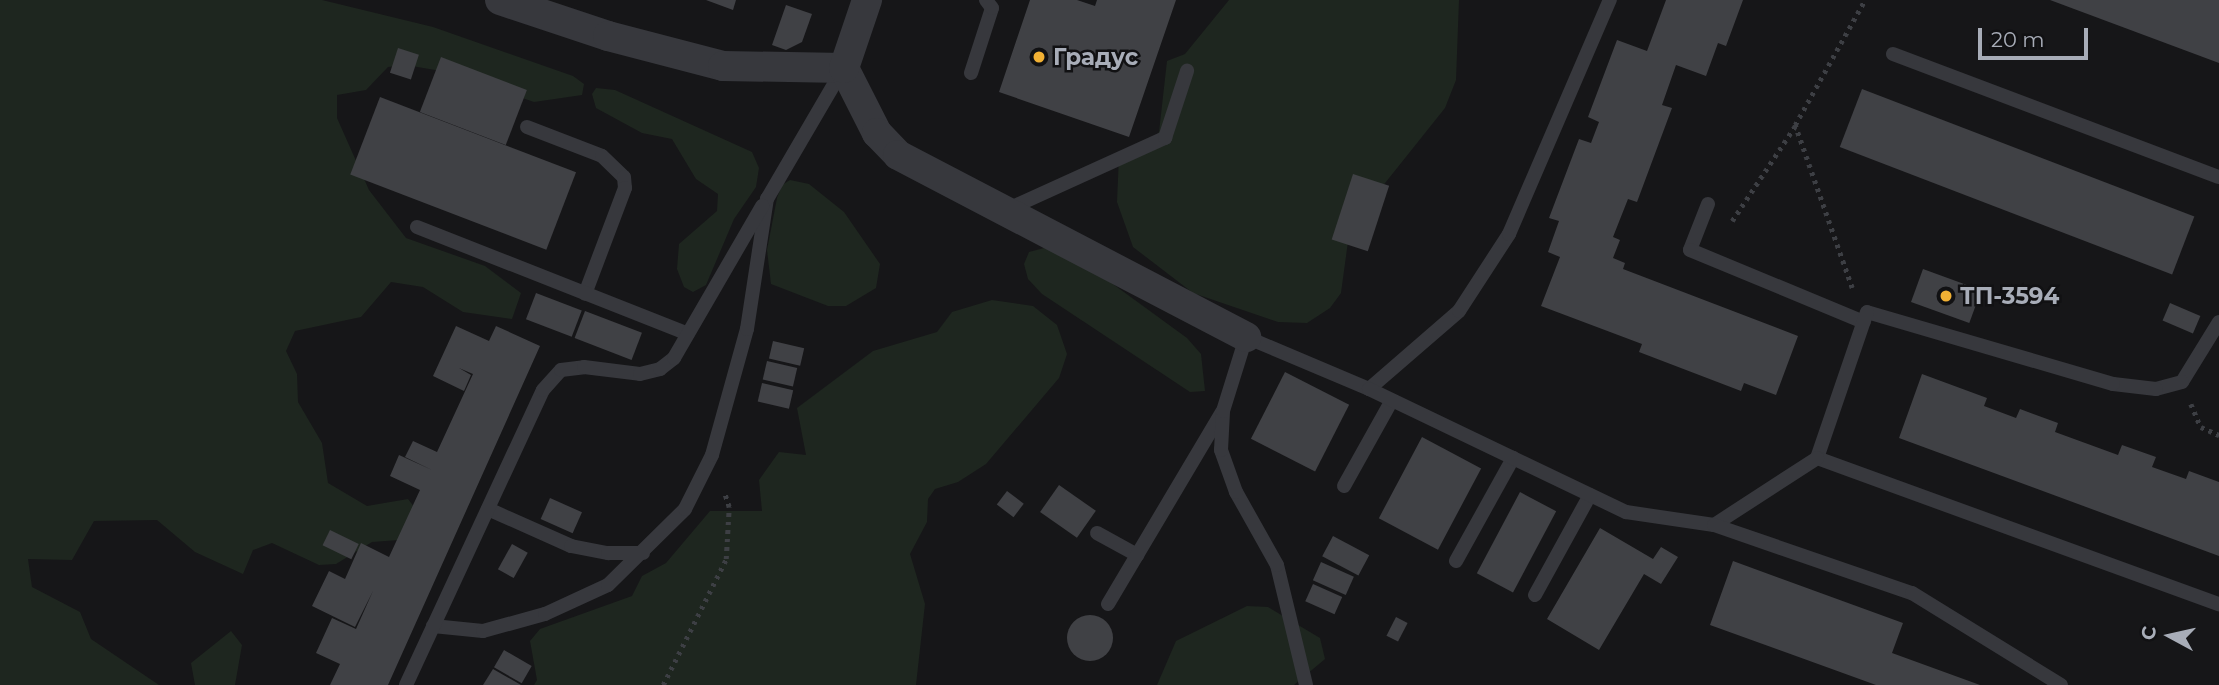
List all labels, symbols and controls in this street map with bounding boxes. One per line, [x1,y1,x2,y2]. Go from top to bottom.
scale bar [1981,14,2091,58]
text: 20 m [1991,27,2045,52]
place label: Градус [1053,43,1138,71]
marker: Градус [1031,49,1047,65]
place label: ТП-3594 [1960,282,2059,310]
marker: ТП-3594 [1938,288,1954,304]
north arrow [2135,601,2205,671]
text: С [2136,625,2161,641]

